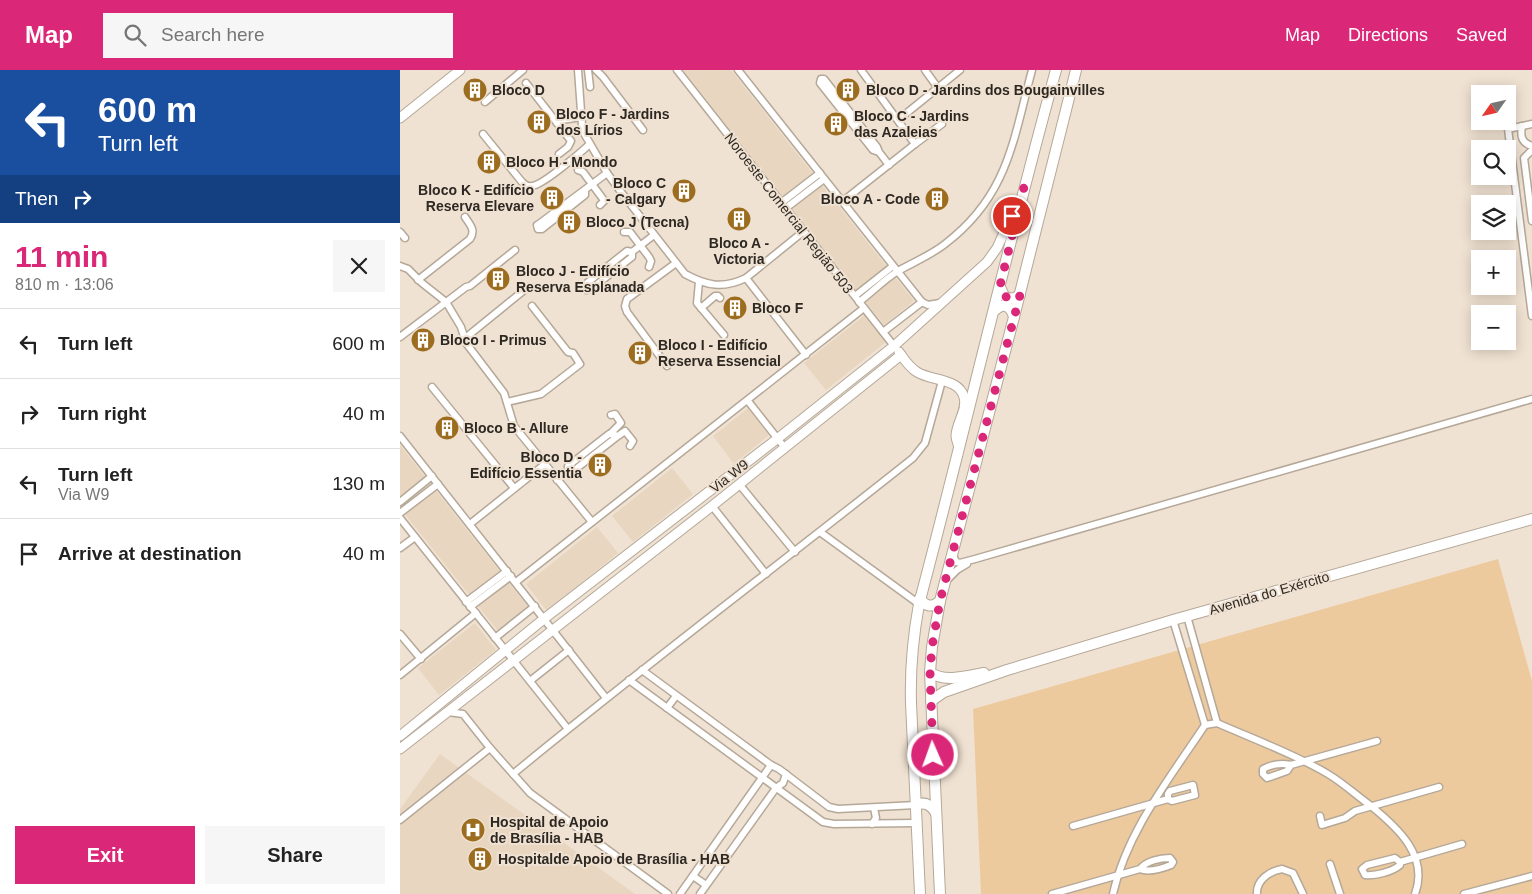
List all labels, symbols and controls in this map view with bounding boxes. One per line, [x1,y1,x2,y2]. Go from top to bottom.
search box [103,13,453,58]
text: Map [25,21,73,48]
icon: search [121,21,149,49]
text: Search here [161,24,265,45]
text: Map [1285,25,1320,45]
text: Directions [1348,25,1428,45]
text: Saved [1456,25,1507,45]
building icon: Bloco D [462,77,488,103]
building icon: Bloco D - Jardins dos Bougainvilles [835,77,861,103]
place label: Bloco D [492,82,545,98]
place label: Bloco D - Jardins dos Bougainvilles [866,82,1105,98]
north arrow [1471,85,1516,130]
map controls [1471,85,1516,350]
icon: left [15,90,80,155]
text: 600 m [98,90,197,129]
place label: Bloco F - Jardins dos Lírios [556,106,670,138]
place label: Bloco C - Jardins das Azaleias [854,108,969,140]
building icon: Bloco F - Jardins dos Lírios [526,109,552,135]
building icon: Bloco C - Jardins das Azaleias [823,111,849,137]
street label: Noroeste Comercial Região 503 [721,130,857,297]
text: Turn left [98,131,178,156]
button: search [1471,140,1516,185]
building icon: Bloco H - Mondo [476,149,502,175]
place label: Bloco H - Mondo [506,154,617,170]
place label: Bloco C - Calgary [606,175,666,207]
building icon: Bloco C - Calgary [671,178,697,204]
place label: Bloco K - Edifício Reserva Elevare [418,182,534,214]
icon: right [68,185,96,213]
building icon: Bloco K - Edifício Reserva Elevare [539,185,565,211]
building icon: Bloco A - Code [924,186,950,212]
text: Then [15,188,58,209]
place label: Bloco A - Code [821,191,920,207]
pin [991,195,1033,237]
button: layers [1471,195,1516,240]
icon: arrive [998,202,1026,230]
building icon: Bloco A - Victoria [726,206,752,232]
building icon: Bloco J (Tecna) [556,209,582,235]
place label: Bloco J (Tecna) [586,214,689,230]
place label: Bloco A - Victoria [709,235,770,267]
text: 11 min [15,240,108,273]
button: close [333,240,385,292]
button: + [1471,250,1516,295]
place label: Bloco J - Edifício Reserva Esplanada [516,263,645,295]
building icon: Bloco J - Edifício Reserva Esplanada [485,266,511,292]
text: 810 m · 13:06 [15,276,114,293]
building icon: Bloco F [722,295,748,321]
place label: Bloco F [752,300,804,316]
button: − [1471,305,1516,350]
building icon: Bloco I - Primus [410,327,436,353]
icon: left [15,330,43,358]
place label: Bloco I - Primus [440,332,547,348]
text: Turn left [58,333,133,354]
text: 600 m [332,333,385,354]
place label: Bloco I - Edifício Reserva Essencial [658,337,781,369]
building icon: Bloco I - Edifício Reserva Essencial [627,340,653,366]
icon: right [15,400,43,428]
text: Turn right [58,403,146,424]
text: 40 m [343,403,385,424]
building icon: Bloco B - Allure [434,415,460,441]
place label: Bloco B - Allure [464,420,569,436]
place label: Bloco D - Edifício Essentia [470,449,582,481]
building icon: Bloco D - Edifício Essentia [587,452,613,478]
street label: Via W9 [706,456,752,496]
text: Turn left [58,464,133,485]
icon: left [15,470,43,498]
text: 130 m [332,473,385,494]
text: Via W9 [58,486,109,503]
icon: arrive [15,540,43,568]
text: Arrive at destination [58,543,242,564]
text: 40 m [343,543,385,564]
street label: Avenida do Exército [1207,568,1331,618]
position arrow [906,728,958,780]
place label: Hospital de Apoio de Brasília - HAB [490,814,608,846]
hospital icon: Hospital de Apoio de Brasília - HAB [460,817,486,843]
button: Exit [15,826,195,884]
button: Share [205,826,385,884]
building icon: Hospitalde Apoio de Brasília - HAB [467,846,493,872]
place label: Hospitalde Apoio de Brasília - HAB [498,851,730,867]

